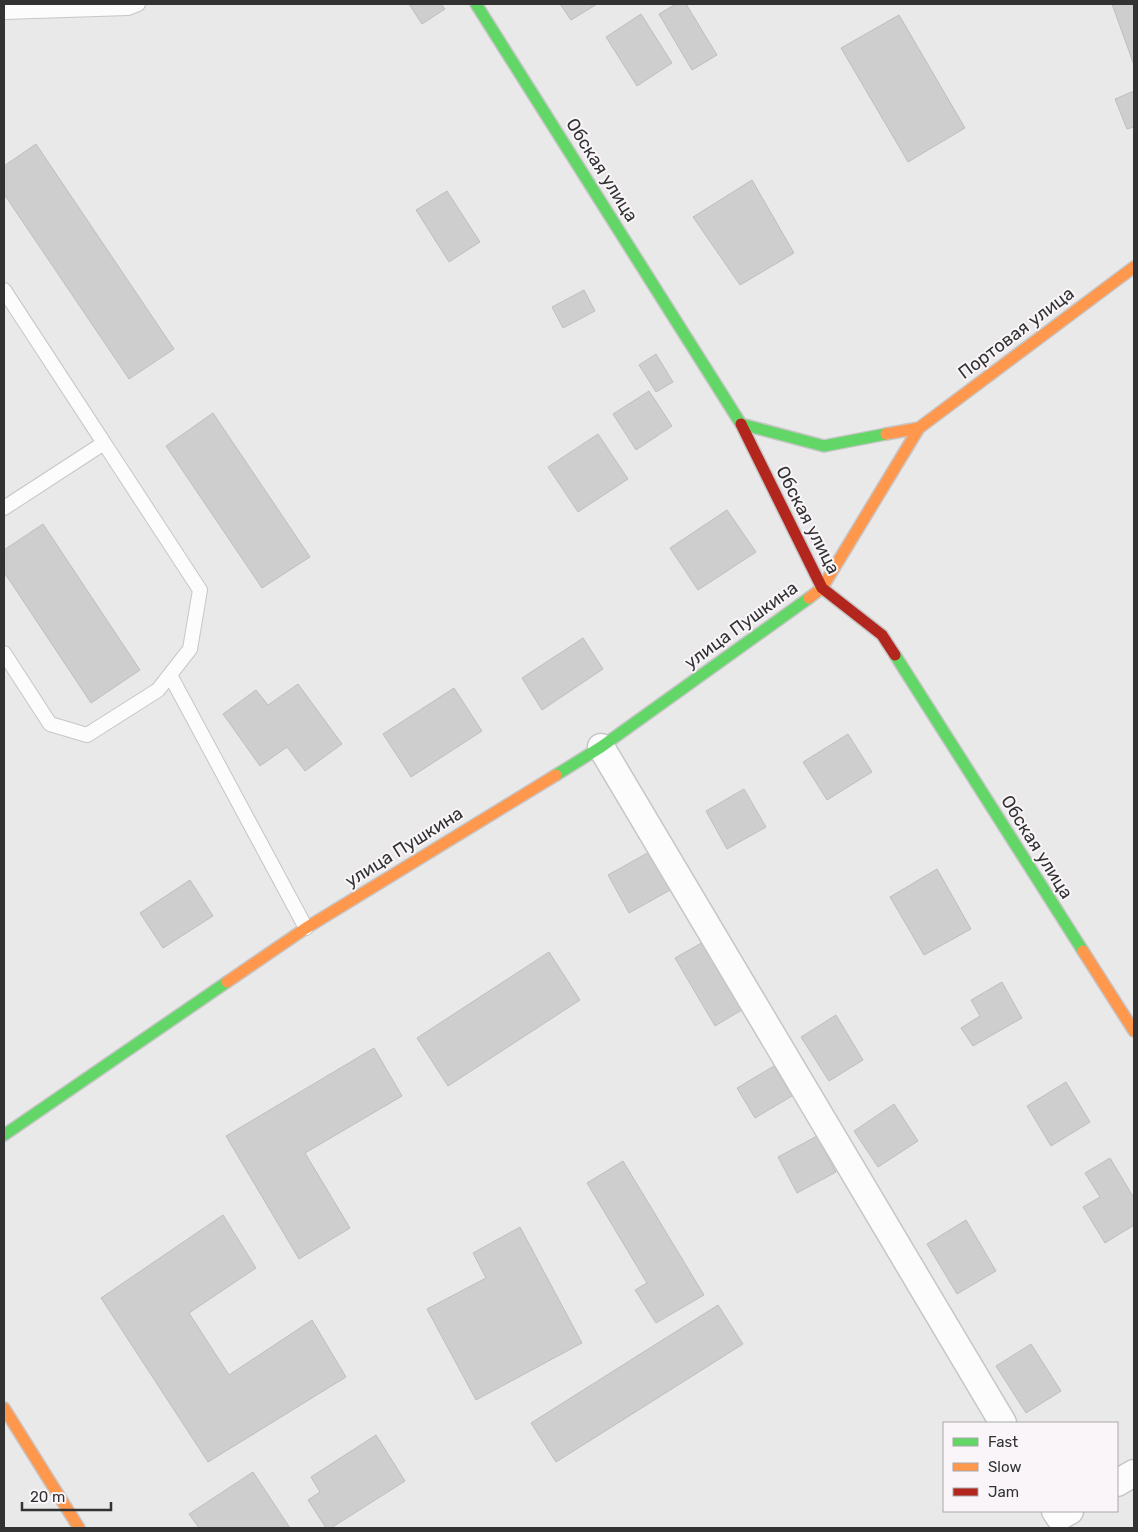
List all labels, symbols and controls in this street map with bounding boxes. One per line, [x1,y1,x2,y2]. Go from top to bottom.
street label: Обская улица [561,114,643,226]
street label: Портовая улица [954,282,1078,384]
street label: Обская улица [771,462,845,578]
street label: улица Пушкина [680,577,802,673]
street label: Обская улица [996,791,1078,903]
street label: улица Пушкина [341,802,467,892]
legend [943,1422,1118,1512]
text: Fast [988,1433,1018,1451]
text: Slow [988,1458,1021,1476]
scale bar [22,1480,111,1512]
text: Jam [988,1483,1019,1501]
text: 20 m [30,1488,65,1506]

